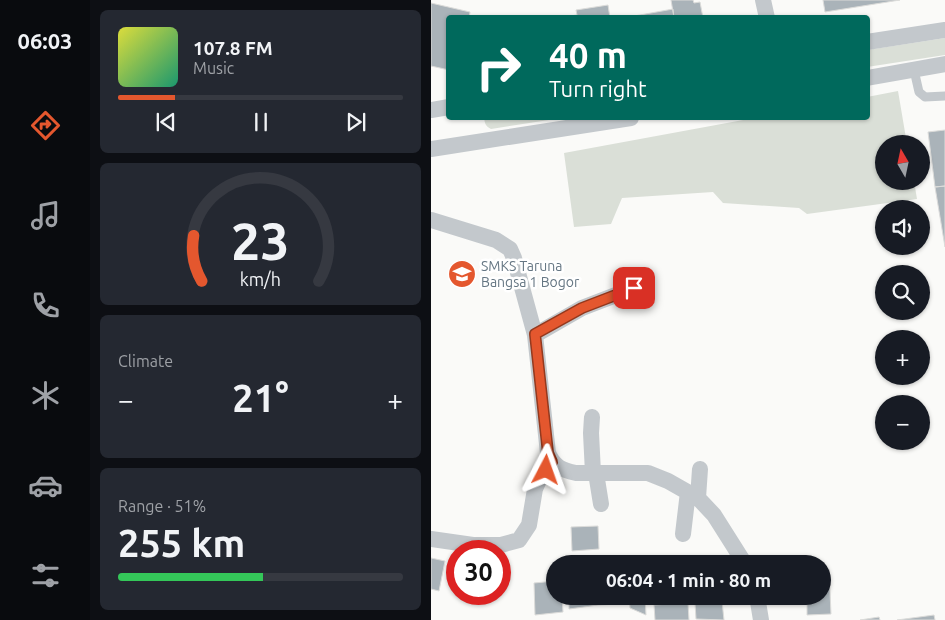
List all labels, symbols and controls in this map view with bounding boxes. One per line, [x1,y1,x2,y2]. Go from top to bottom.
text: 06:03 [17,28,73,53]
icon: right [466,35,531,100]
text: 40 m [549,35,627,75]
text: 107.8 FM [193,37,273,59]
text: Music [193,59,234,77]
text: Turn right [549,76,647,101]
icon: directions [28,108,63,143]
icon: previous [152,108,180,136]
icon: pause [247,108,275,136]
icon: next [342,108,370,136]
north arrow [875,135,930,190]
map controls [875,135,930,450]
icon: music [28,198,63,233]
button: sound [875,200,930,255]
text: 23 [231,212,290,270]
place label: SMKS Taruna Bangsa 1 Bogor [481,258,580,290]
school or university icon: SMKS Taruna Bangsa 1 Bogor [447,259,477,289]
button: search [875,265,930,320]
pin [613,267,655,309]
text: km/h [240,269,281,289]
icon: arrive [620,274,648,302]
icon: phone [28,288,63,323]
button: + [875,330,930,385]
text: Climate [118,352,173,370]
text: 21° [232,377,289,419]
icon: climate [28,378,63,413]
text: − [118,384,134,415]
text: + [387,384,403,415]
button: − [875,395,930,450]
position arrow [519,443,571,495]
icon: car [28,468,63,503]
text: Range · 51% [118,497,206,515]
text: 255 km [118,522,245,564]
speed limit sign: 30 [446,540,511,605]
icon: filters [28,558,63,593]
text: 06:04 · 1 min · 80 m [606,569,771,591]

